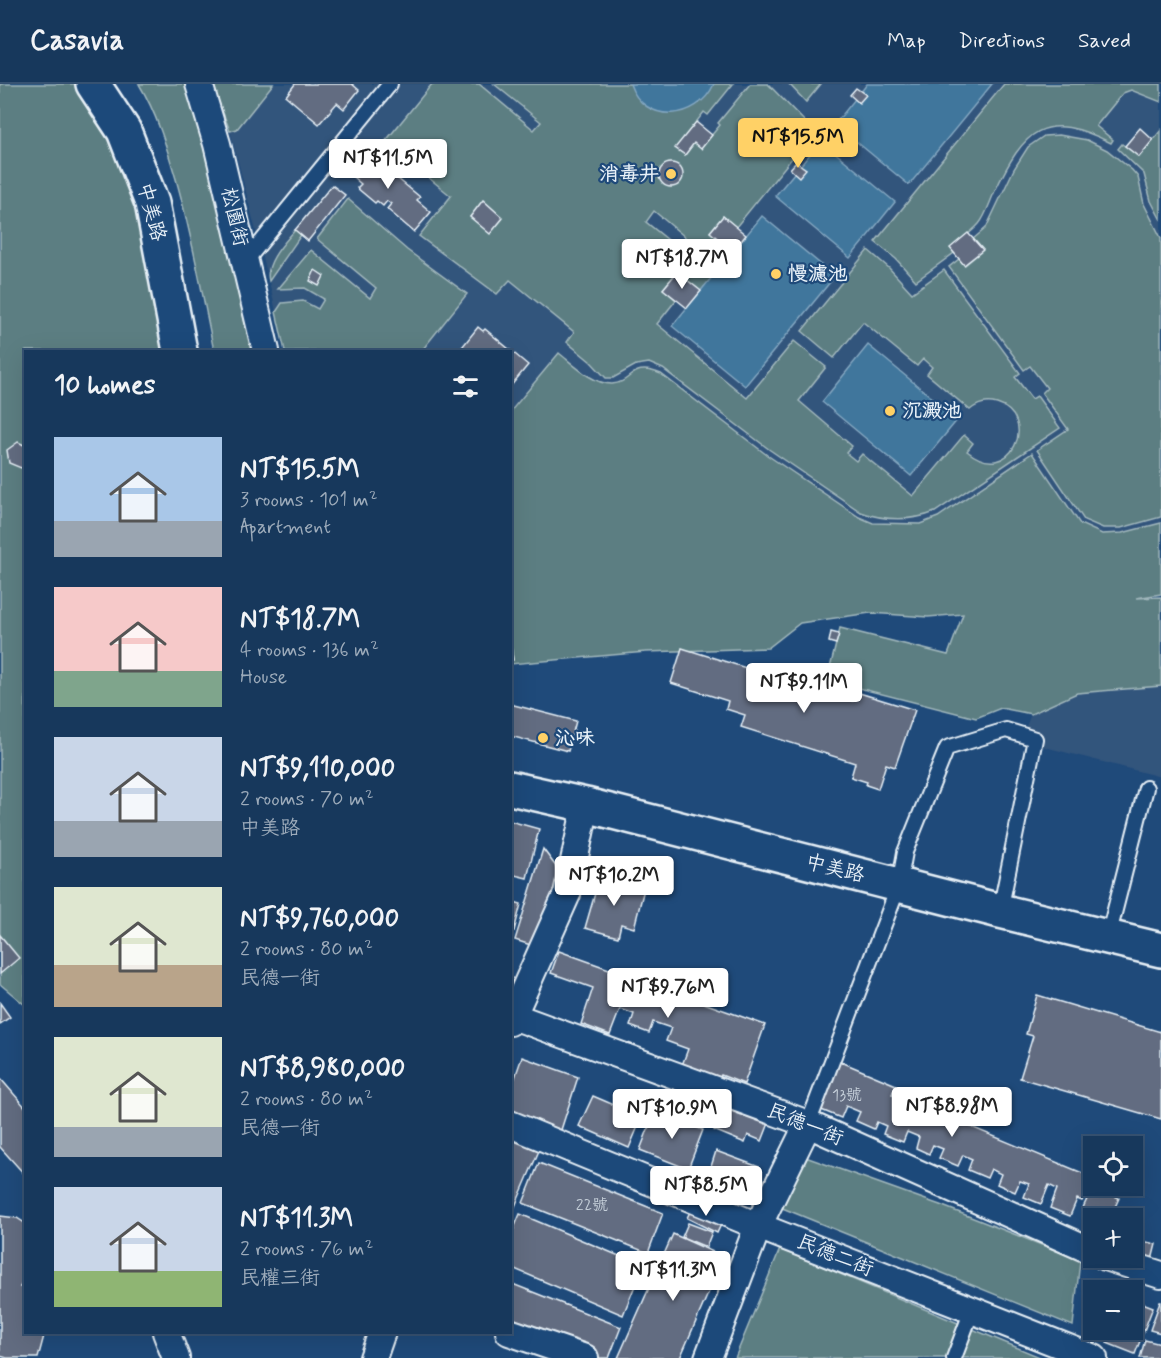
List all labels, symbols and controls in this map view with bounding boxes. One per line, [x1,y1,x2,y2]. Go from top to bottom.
text: Casavia [30,23,124,60]
text: Map [887,27,926,55]
text: Directions [959,27,1045,55]
text: Saved [1078,27,1131,55]
pin: NT$15.5M [736,118,860,169]
text: NT$15.5M [752,124,844,151]
pin: NT$11.5M [326,139,450,190]
text: NT$11.5M [343,145,433,172]
place label: 消毒井 [599,161,659,188]
marker: 消毒井 [664,167,678,181]
street label: 中美路 [130,180,172,245]
street label: 松園街 [214,185,254,249]
pin: NT$18.7M [620,239,744,290]
text: NT$18.7M [636,245,728,272]
place label: 慢濾池 [788,261,848,288]
marker: 慢濾池 [769,267,783,281]
text: 10 homes [54,369,155,403]
icon: filters [449,370,482,403]
place label: 沉澱池 [902,398,962,425]
marker: 沉澱池 [883,404,897,418]
text: NT$15.5M [240,453,360,487]
icon: home [102,461,174,533]
text: 3 rooms · 101 m² [240,487,378,514]
text: Apartment [240,514,331,541]
text: NT$18.7M [240,603,360,637]
icon: home [102,611,174,683]
text: 4 rooms · 136 m² [240,637,379,664]
pin: NT$9.11M [742,663,866,714]
text: House [240,664,287,691]
text: NT$9.11M [760,669,848,696]
place label: 沁味 [555,725,595,752]
marker: 沁味 [536,731,550,745]
text: NT$9,110,000 [240,752,395,786]
icon: home [102,761,174,833]
text: 2 rooms · 70 m² [240,786,374,813]
text: 中美路 [240,815,300,842]
street label: 中美路 [803,849,868,890]
pin: NT$10.2M [552,856,676,907]
text: NT$10.2M [569,862,659,889]
text: NT$9,760,000 [240,902,399,936]
icon: home [102,911,174,983]
text: 2 rooms · 80 m² [240,936,373,963]
text: 民德一街 [240,965,320,992]
pin: NT$9.76M [606,968,730,1019]
text: NT$9.76M [621,974,715,1001]
text: NT$8,980,000 [240,1052,405,1086]
icon: home [102,1061,174,1133]
house number: 13號 [832,1085,862,1106]
text: 2 rooms · 80 m² [240,1086,373,1113]
pin: NT$8.98M [890,1087,1014,1138]
pin: NT$10.9M [610,1089,734,1140]
text: NT$8.98M [906,1093,998,1120]
text: NT$10.9M [627,1095,717,1122]
street label: 民德一街 [763,1097,847,1153]
text: 民德一街 [240,1115,320,1142]
map controls [1083,1136,1143,1340]
button: locate [1083,1136,1143,1196]
pin: NT$8.5M [651,1166,761,1217]
text: NT$8.5M [664,1172,748,1199]
house number: 22號 [576,1195,608,1216]
text: NT$11.3M [240,1202,353,1236]
button: + [1083,1208,1143,1268]
icon: home [102,1211,174,1283]
street label: 民德二街 [793,1228,877,1284]
text: 2 rooms · 76 m² [240,1236,373,1263]
pin: NT$11.3M [611,1251,735,1302]
text: NT$11.3M [630,1257,716,1284]
text: 民權三街 [240,1265,320,1292]
button: − [1083,1280,1143,1340]

